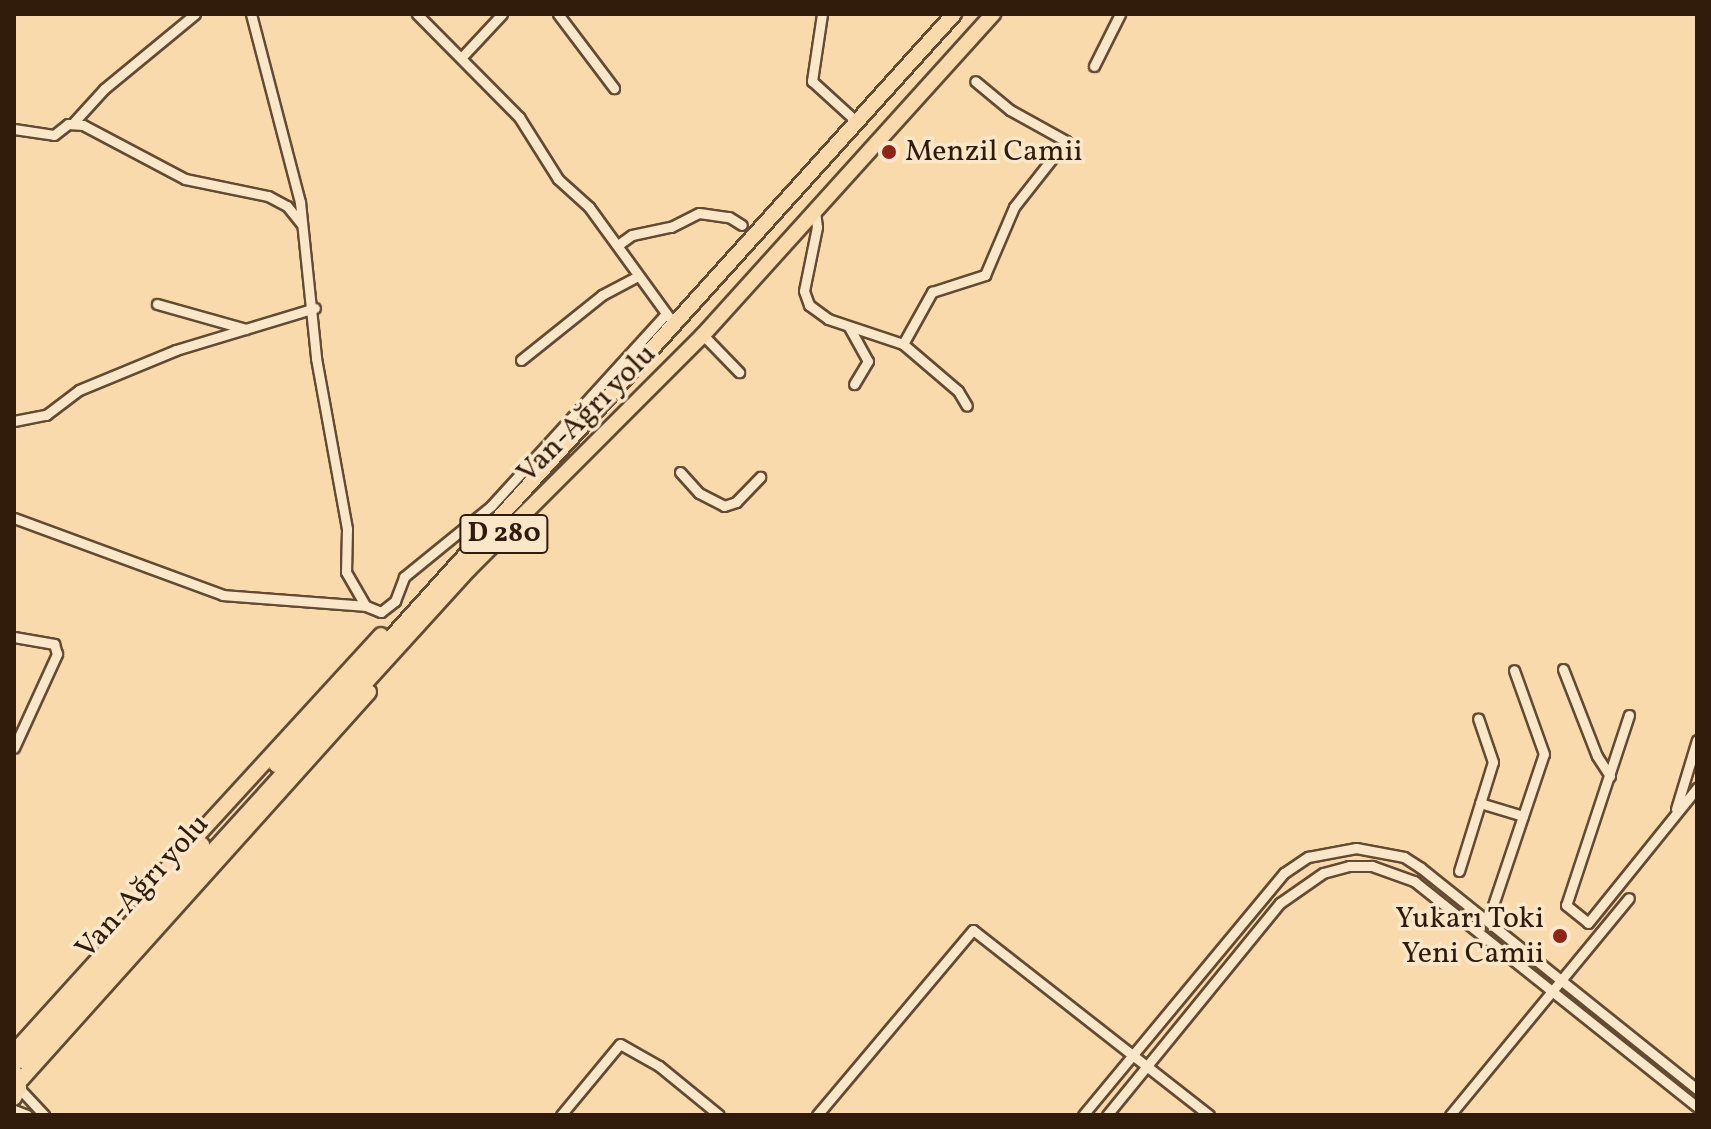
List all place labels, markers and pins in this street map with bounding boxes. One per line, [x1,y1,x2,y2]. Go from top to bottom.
place label: Menzil Camii [905,134,1083,170]
marker: Menzil Camii [880,143,898,161]
place label: Yukarı Toki Yeni Camii [1394,901,1544,972]
marker: Yukarı Toki Yeni Camii [1551,927,1569,945]

